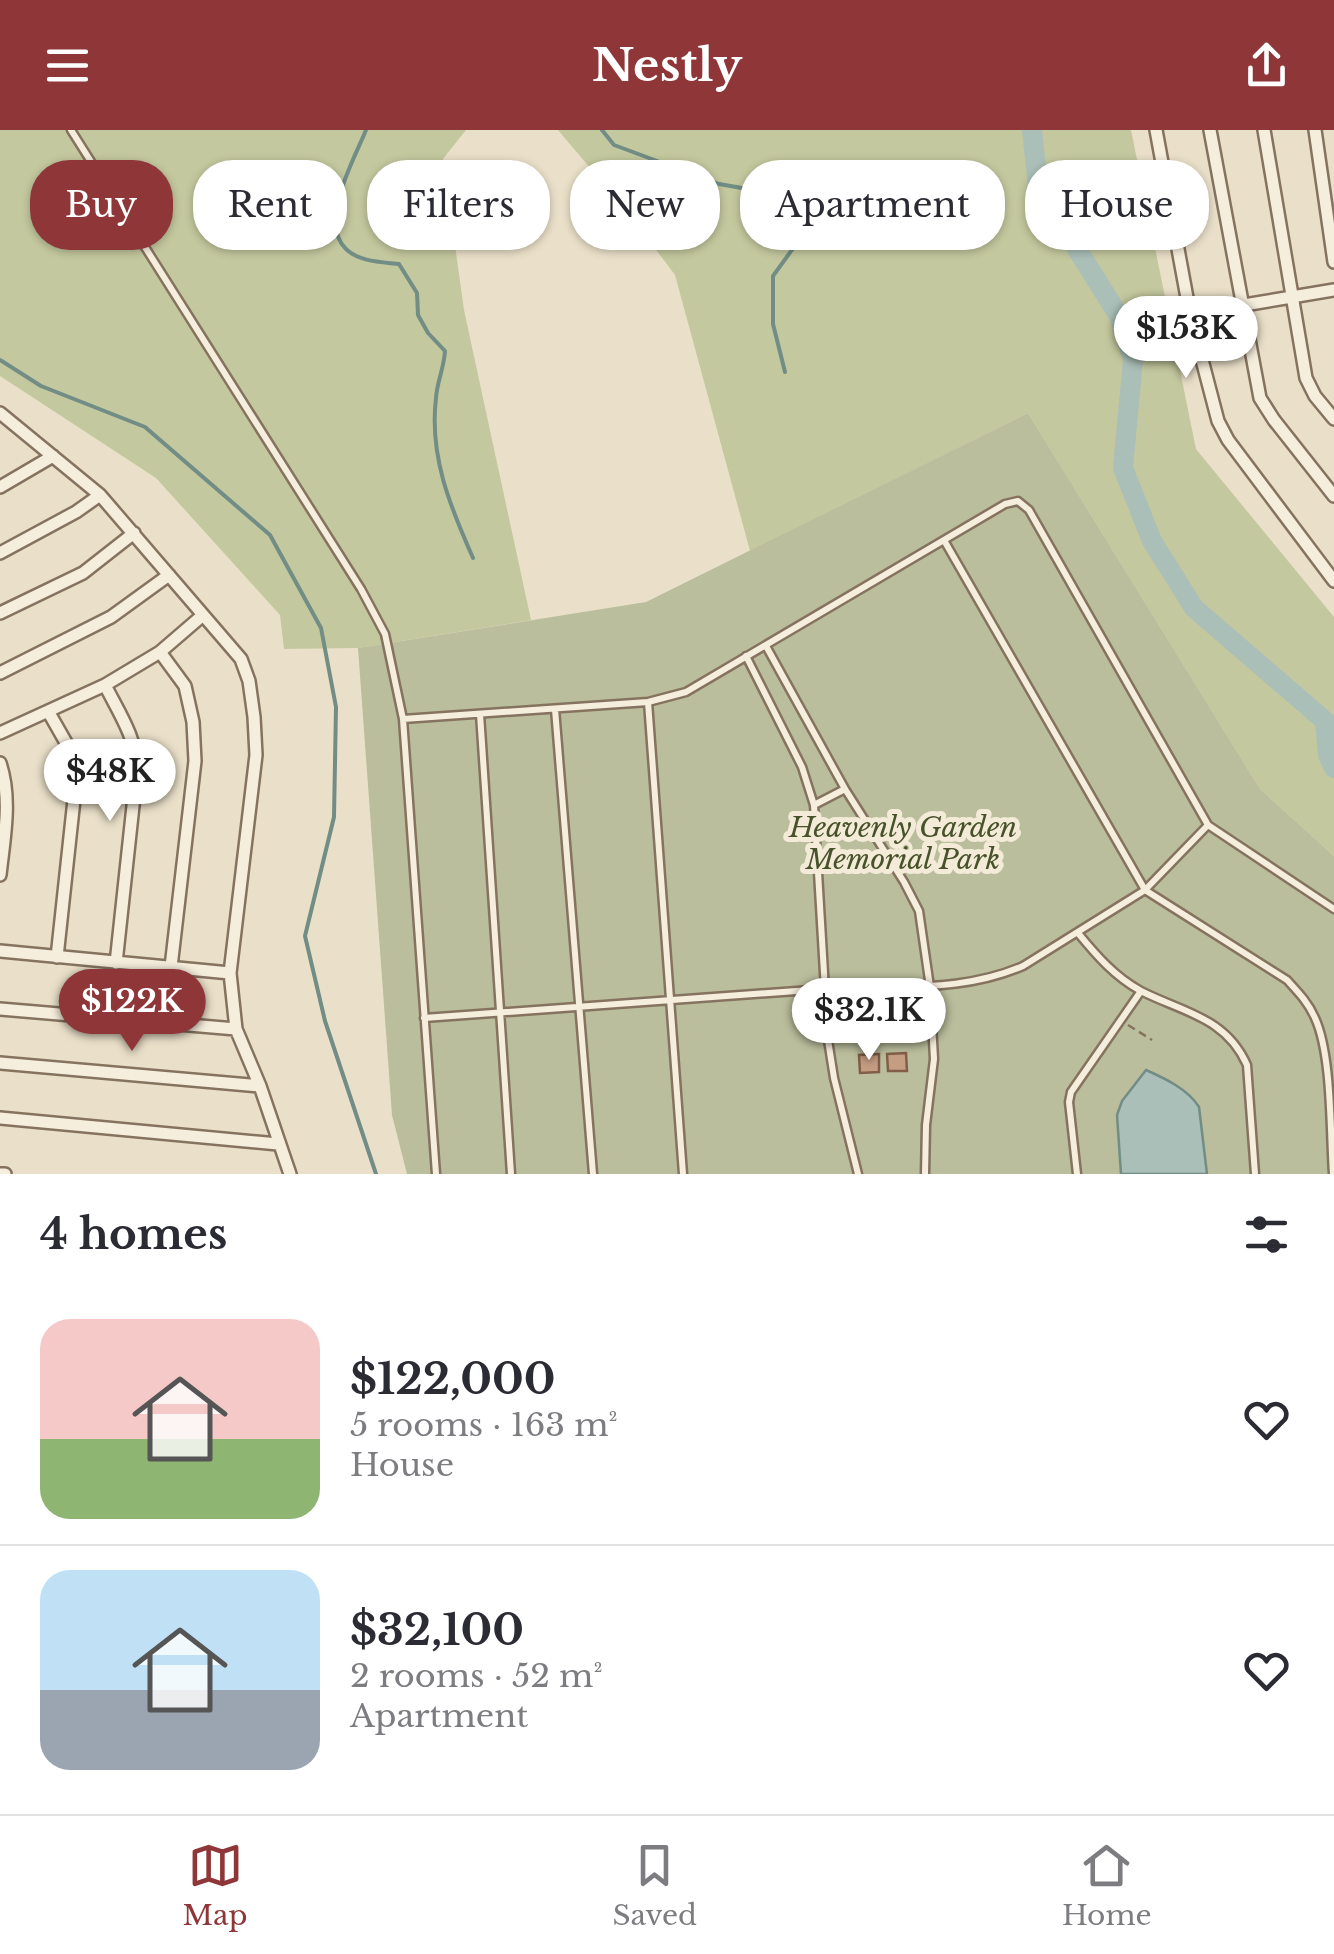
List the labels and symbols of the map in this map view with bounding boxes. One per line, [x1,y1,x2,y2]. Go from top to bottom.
pin: $153K [1116,296,1256,381]
pin: $48K [51,739,169,824]
park label: Heavenly Garden Memorial Park [788,810,1017,877]
pin: $122K [62,969,202,1054]
pin: $32.1K [788,978,950,1063]

